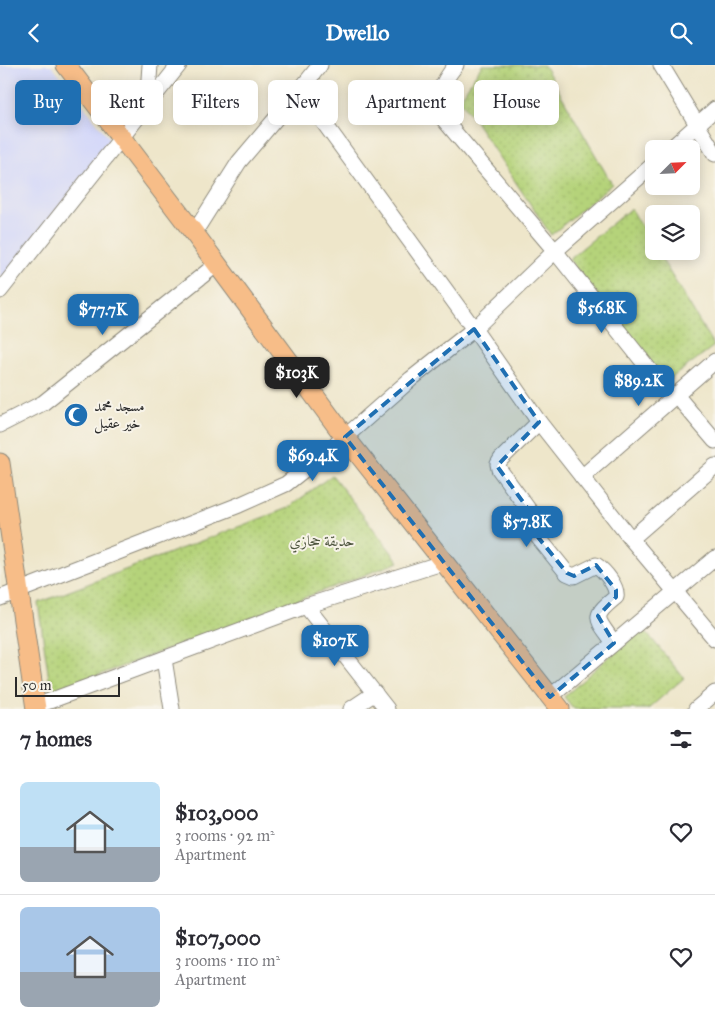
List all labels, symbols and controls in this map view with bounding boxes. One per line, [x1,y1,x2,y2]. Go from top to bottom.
icon: back [20,19,48,47]
text: Dwello [326,19,389,46]
icon: search [667,19,695,47]
chip: Buy [15,80,81,125]
chip: Rent [91,80,163,125]
chip: Filters [173,80,258,125]
chip: New [268,80,338,125]
chip: Apartment [348,80,464,125]
chip: House [474,80,559,125]
north arrow [645,140,700,195]
map controls [645,140,700,260]
button: layers [645,205,700,260]
pin: $56.8K [561,291,643,334]
pin: $77.7K [62,293,144,336]
text: $56.8K [578,298,626,317]
text: $77.7K [79,300,127,319]
pin: $103K [262,357,332,399]
text: $103K [276,363,318,382]
pin: $89.2K [598,365,680,407]
text: $89.2K [614,371,664,390]
place label: مسجد محمد خير عقيل [94,397,145,434]
mosque icon: مسجد محمد خير عقيل [63,402,89,428]
pin: $69.4K [272,439,354,482]
text: $69.4K [288,446,338,465]
pin: $57.8K [486,505,568,548]
text: $57.8K [503,512,551,531]
park label: حديقة حجازي [289,532,355,553]
pin: $107K [300,625,370,667]
text: $107K [312,631,358,650]
scale bar [15,674,120,697]
text: 50 m [22,677,51,694]
icon: filters [667,725,695,753]
text: 7 homes [20,726,92,752]
text: $103,000 [175,800,259,826]
icon: home [60,802,120,862]
icon: heart [667,818,695,846]
text: 3 rooms · 92 m² [175,826,275,845]
text: Apartment [175,845,247,864]
text: $107,000 [175,925,261,951]
icon: home [60,927,120,987]
icon: heart [667,943,695,971]
text: 3 rooms · 110 m² [175,951,280,970]
text: Apartment [175,970,247,989]

